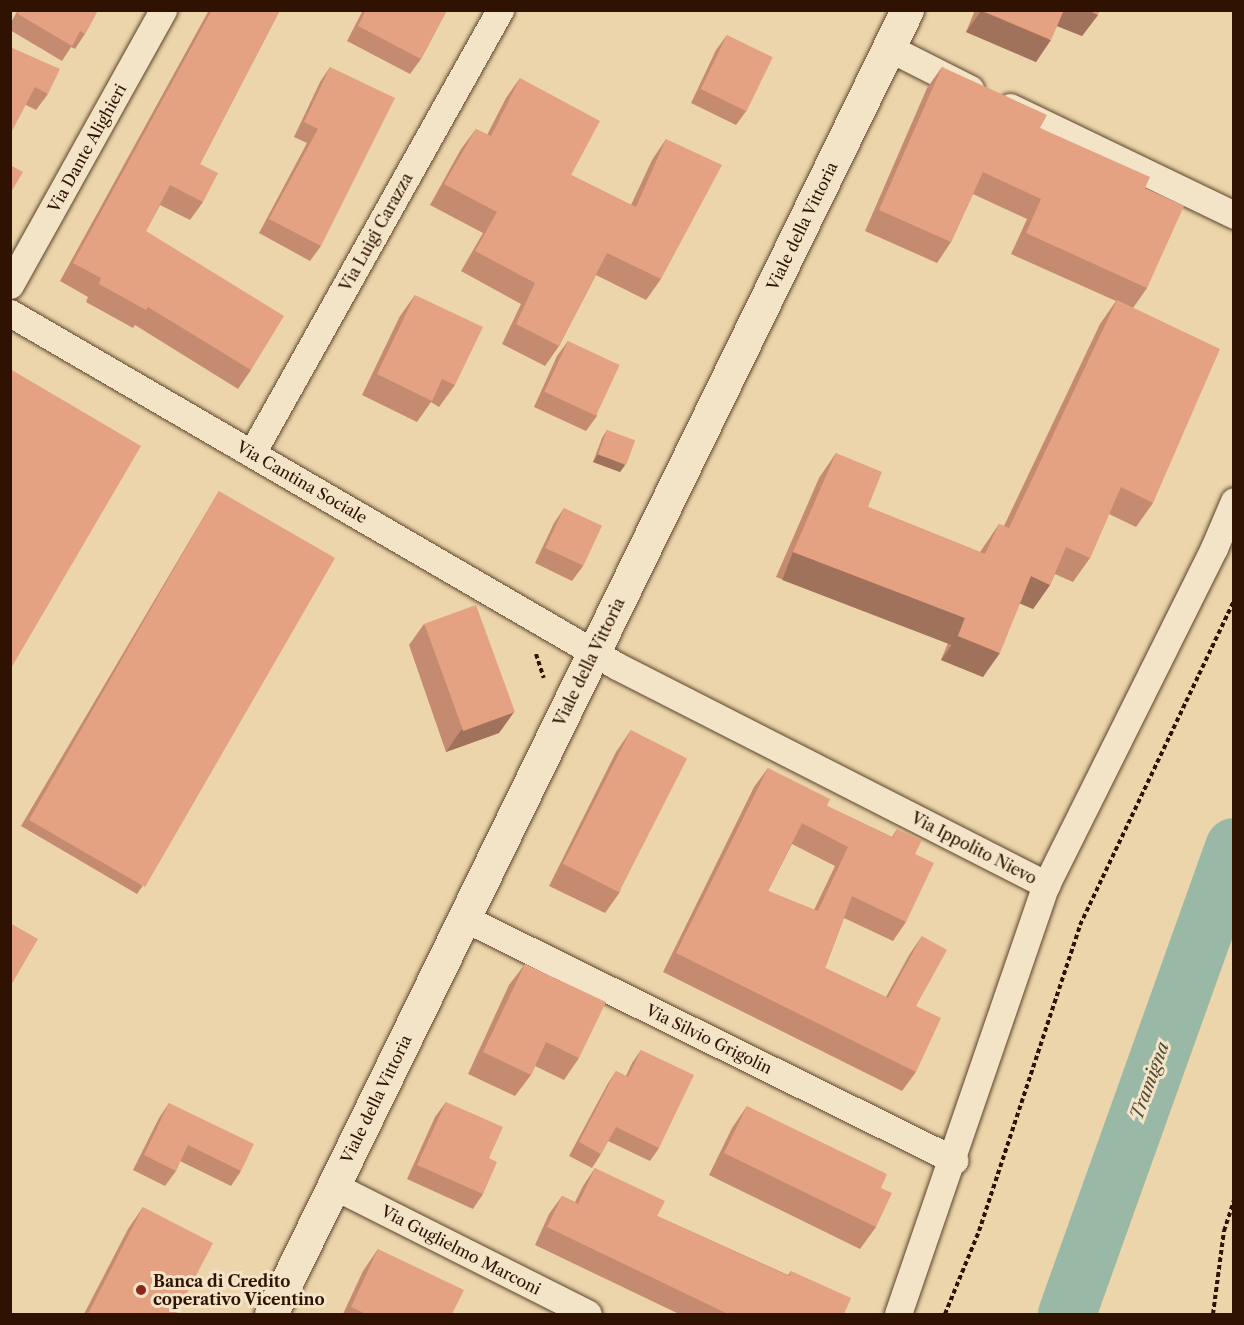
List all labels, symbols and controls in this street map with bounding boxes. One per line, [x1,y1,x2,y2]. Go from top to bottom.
street label: Via Dante Alighieri [44,80,130,216]
street label: Viale della Vittoria [762,158,842,294]
street label: Via Luigi Carazza [335,169,417,295]
street label: Via Cantina Sociale [233,437,371,527]
street label: Viale della Vittoria [549,594,629,730]
street label: Via Ippolito Nievo [908,808,1040,888]
street label: Via Silvio Grigolin [643,1000,775,1078]
street label: Viale della Vittoria [336,1031,416,1167]
water label: Tramigna [1126,1039,1174,1123]
street label: Via Guglielmo Marconi [378,1201,544,1299]
place label: Banca di Credito coperativo Vicentino [153,1271,325,1309]
marker: Banca di Credito coperativo Vicentino [134,1283,148,1297]

